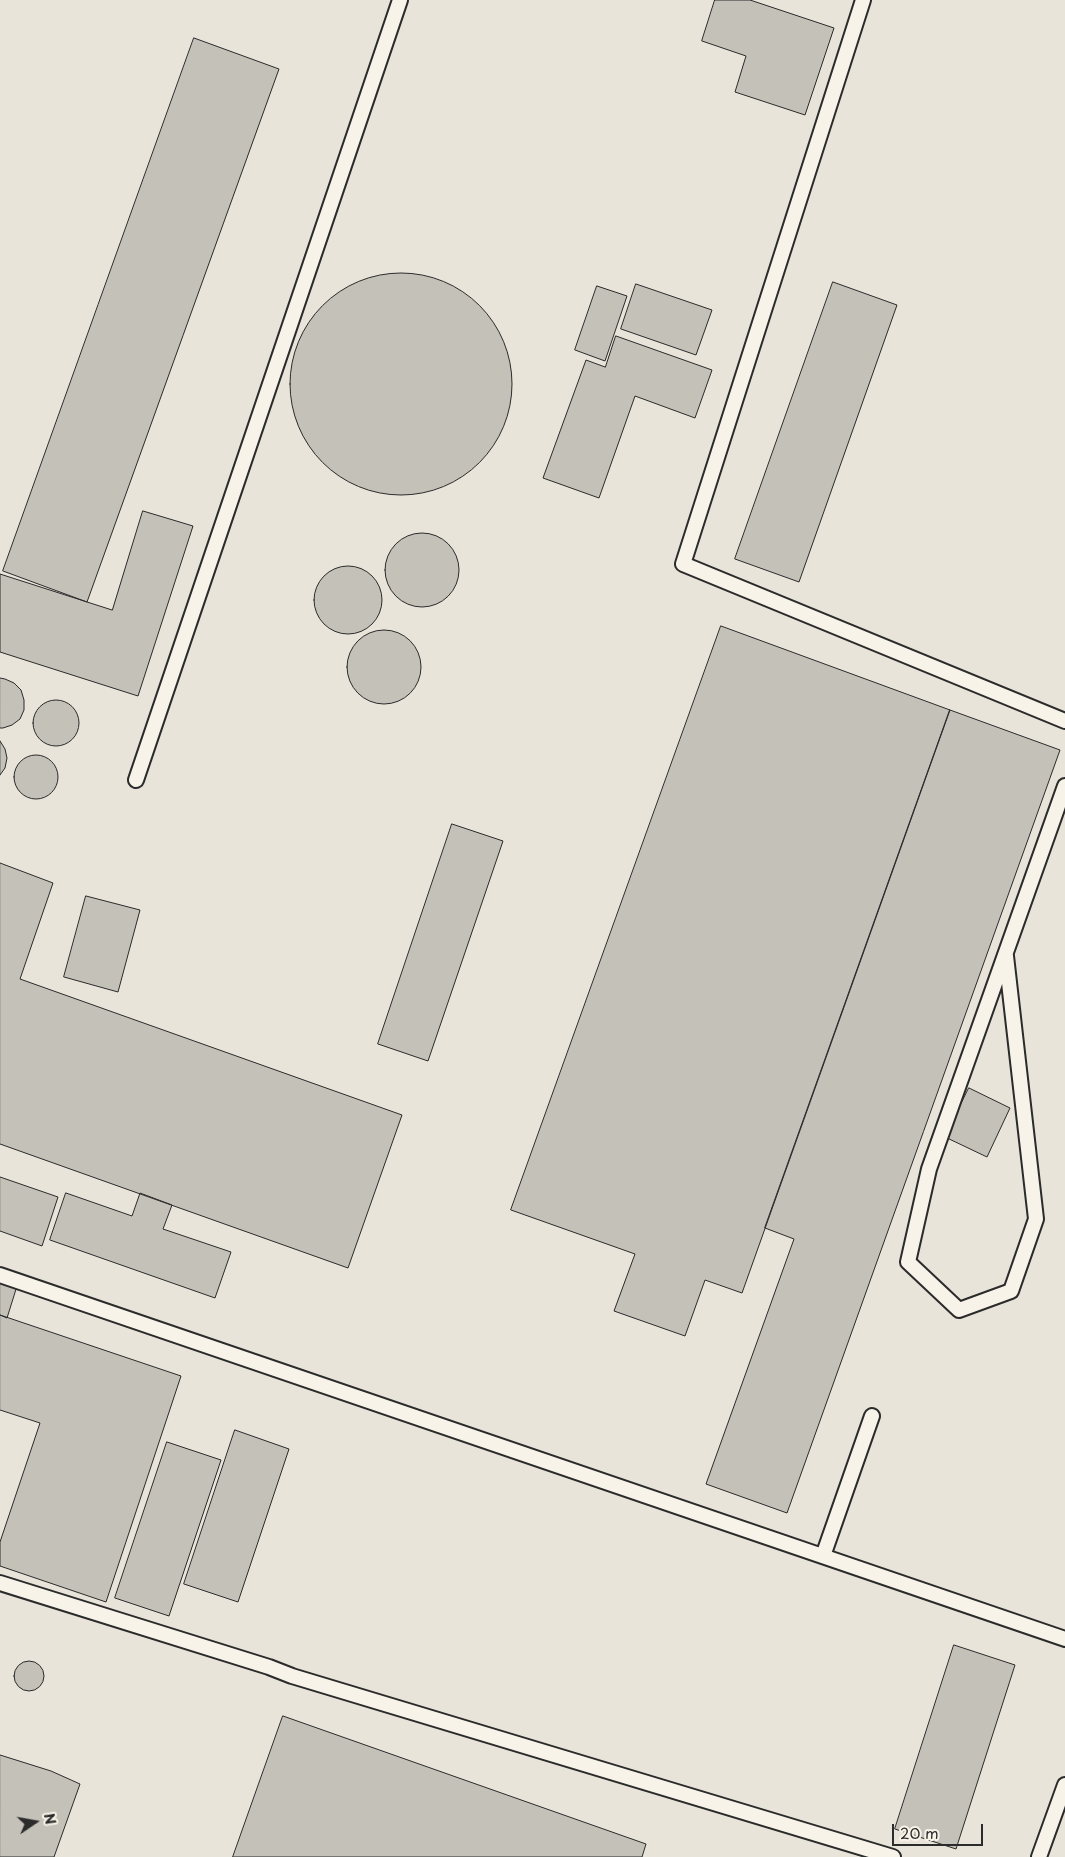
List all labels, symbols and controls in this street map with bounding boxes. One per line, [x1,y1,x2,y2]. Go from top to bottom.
north arrow [10,1797,60,1847]
text: N [39,1811,62,1826]
scale bar [895,1814,986,1846]
text: 20 m [900,1821,939,1844]

